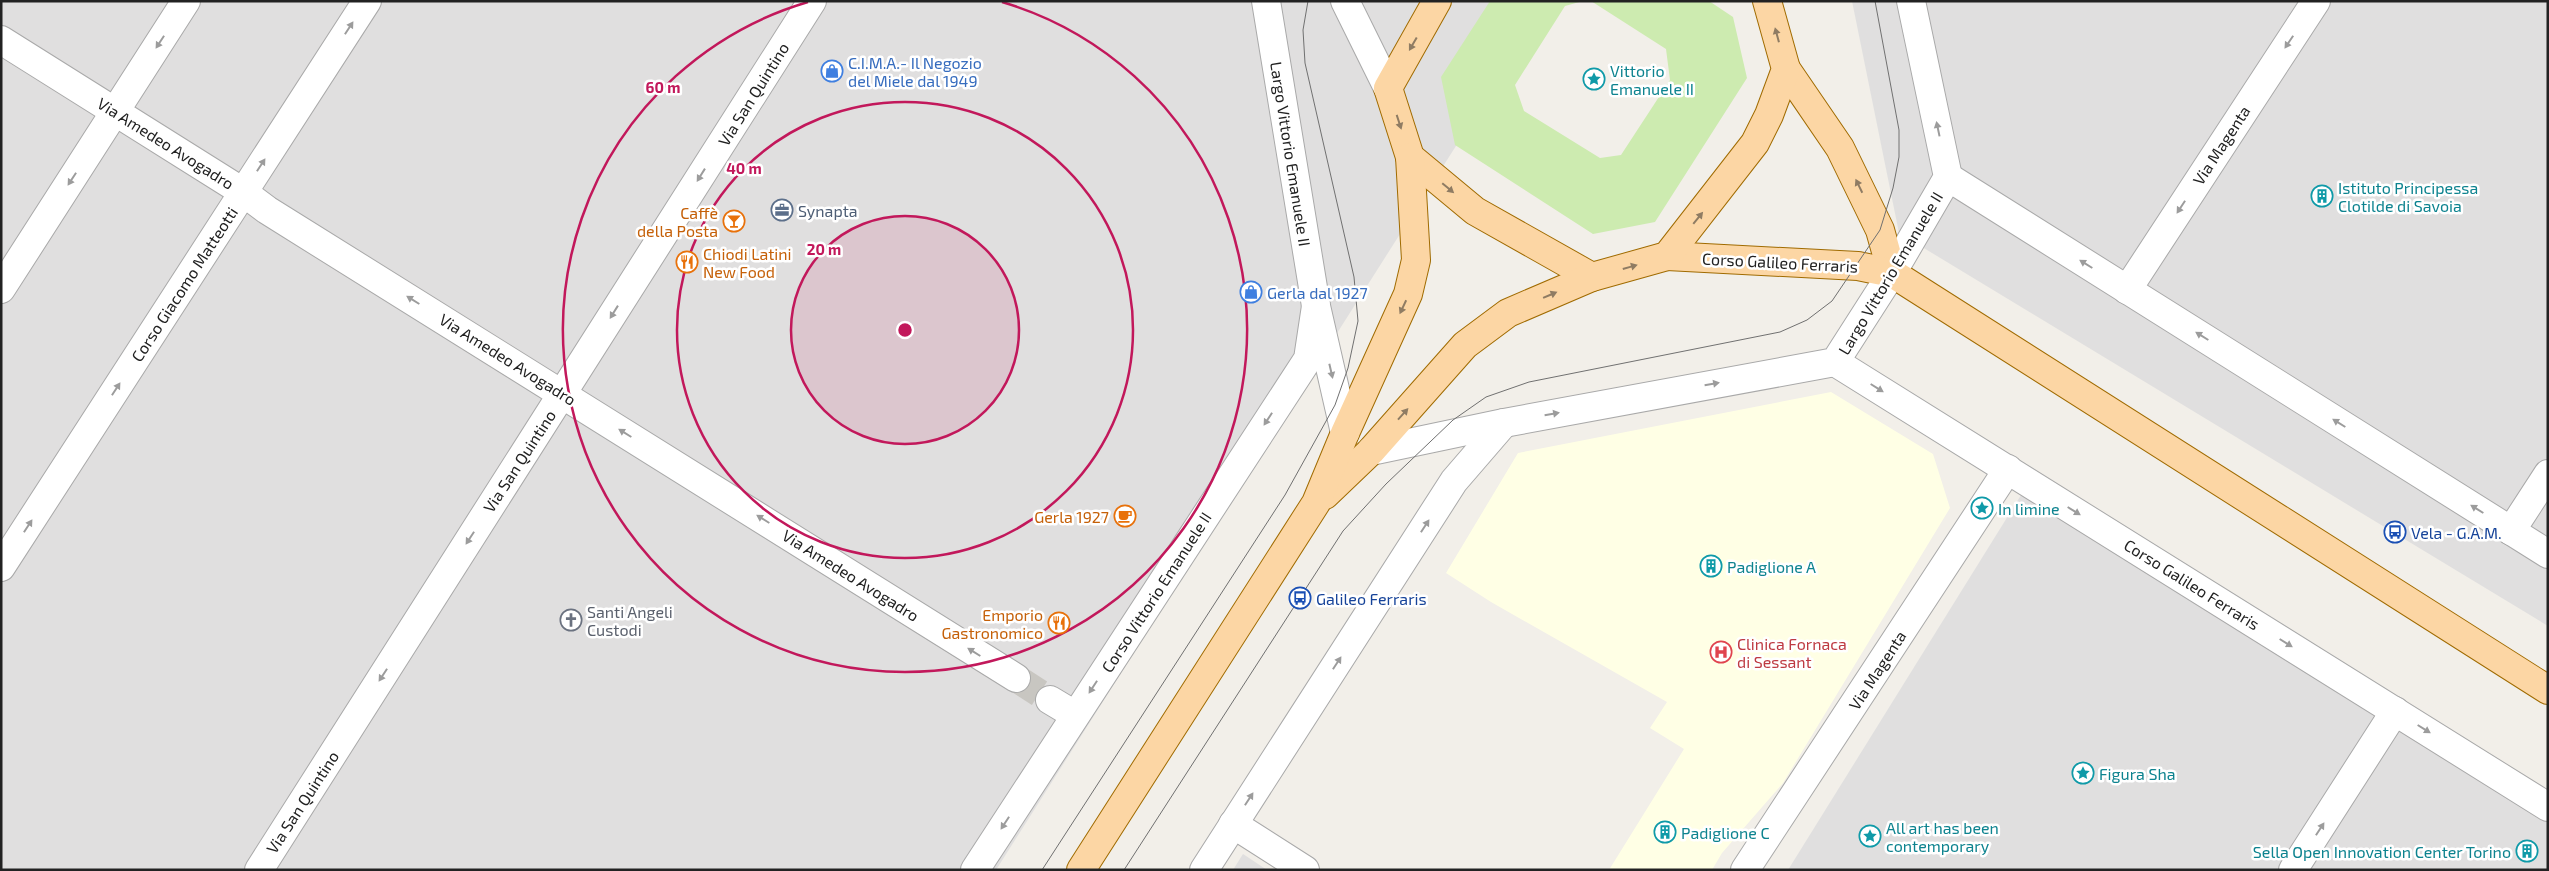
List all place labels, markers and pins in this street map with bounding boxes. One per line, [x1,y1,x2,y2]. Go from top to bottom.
place label: C.I.M.A.- Il Negozio del Miele dal 1949 [848,53,982,90]
shop icon: C.I.M.A.- Il Negozio del Miele dal 1949 [820,59,844,83]
place label: Vittorio Emanuele II [1610,61,1694,98]
place icon: Vittorio Emanuele II [1582,67,1606,91]
place label: Istituto Principessa Clotilde di Savoia [2338,178,2478,215]
building icon: Istituto Principessa Clotilde di Savoia [2310,184,2334,208]
office icon: Synapta [770,198,794,222]
place label: Synapta [798,201,858,220]
place label: Caffè della Posta [637,203,718,240]
bar icon: Caffè della Posta [722,209,746,233]
place label: Chiodi Latini New Food [703,244,792,281]
restaurant icon: Chiodi Latini New Food [675,250,699,274]
shop icon: Gerla dal 1927 [1239,280,1263,304]
place label: Gerla dal 1927 [1267,283,1368,302]
centre of rings [896,321,914,339]
place icon: In limine [1970,496,1994,520]
place label: In limine [1998,499,2060,518]
cafe icon: Gerla 1927 [1113,504,1137,528]
place label: Gerla 1927 [1034,507,1109,526]
bus stop icon: Vela - G.A.M. [2383,520,2407,544]
place label: Vela - G.A.M. [2411,523,2502,542]
building icon: Padiglione A [1699,554,1723,578]
place label: Padiglione A [1727,557,1816,576]
bus stop icon: Galileo Ferraris [1288,586,1312,610]
place label: Galileo Ferraris [1316,589,1427,608]
place label: Santi Angeli Custodi [587,602,673,639]
place label: Emporio Gastronomico [941,605,1043,642]
church icon: Santi Angeli Custodi [559,608,583,632]
restaurant icon: Emporio Gastronomico [1047,611,1071,635]
place label: Clinica Fornaca di Sessant [1737,634,1847,671]
hospital icon: Clinica Fornaca di Sessant [1709,640,1733,664]
place icon: Figura Sha [2071,761,2095,785]
place label: Figura Sha [2099,764,2175,783]
place label: All art has been contemporary [1886,818,1999,855]
building icon: Padiglione C [1653,820,1677,844]
place label: Padiglione C [1681,823,1770,842]
place icon: All art has been contemporary [1858,824,1882,848]
building icon: Sella Open Innovation Center Torino [2515,839,2539,863]
place label: Sella Open Innovation Center Torino [2253,842,2511,861]

